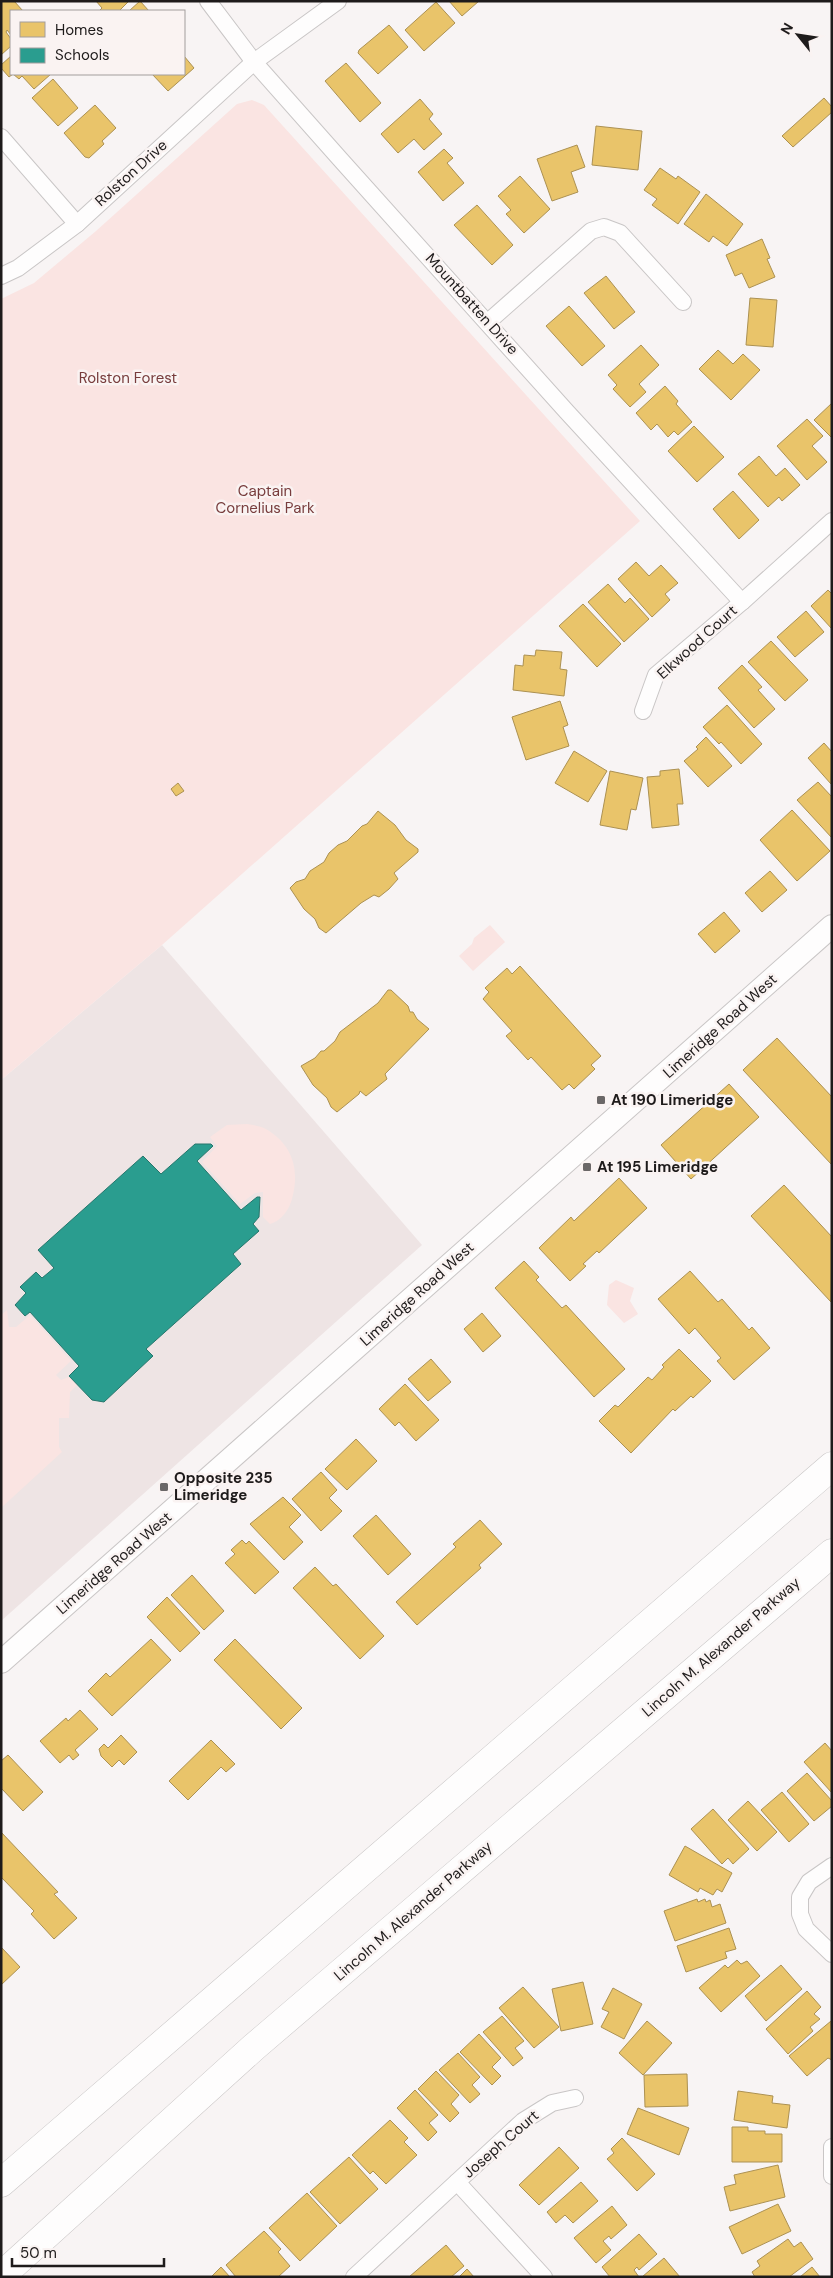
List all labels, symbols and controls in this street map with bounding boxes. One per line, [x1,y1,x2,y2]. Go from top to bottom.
legend [10,10,185,75]
north arrow [773,10,823,60]
text: Homes [55,20,104,40]
text: N [776,20,797,37]
text: Schools [55,45,110,65]
street label: Rolston Drive [91,135,171,211]
street label: Mountbatten Drive [421,249,523,359]
park label: Rolston Forest [79,368,177,388]
park label: Captain Cornelius Park [215,481,315,518]
street label: Elkwood Court [653,601,741,683]
street label: Limeridge Road West [659,969,781,1083]
place label: At 190 Limeridge [611,1090,733,1110]
marker: At 190 Limeridge [595,1094,607,1106]
place label: At 195 Limeridge [597,1157,718,1177]
marker: At 195 Limeridge [581,1161,593,1173]
street label: Limeridge Road West [356,1237,478,1351]
place label: Opposite 235 Limeridge [174,1468,273,1505]
marker: Opposite 235 Limeridge [158,1481,170,1493]
street label: Limeridge Road West [52,1507,176,1619]
street label: Lincoln M. Alexander Parkway [638,1572,805,1721]
street label: Lincoln M. Alexander Parkway [330,1836,497,1985]
street label: Joseph Court [459,2105,543,2182]
scale bar [12,2236,165,2268]
text: 50 m [20,2243,57,2263]

